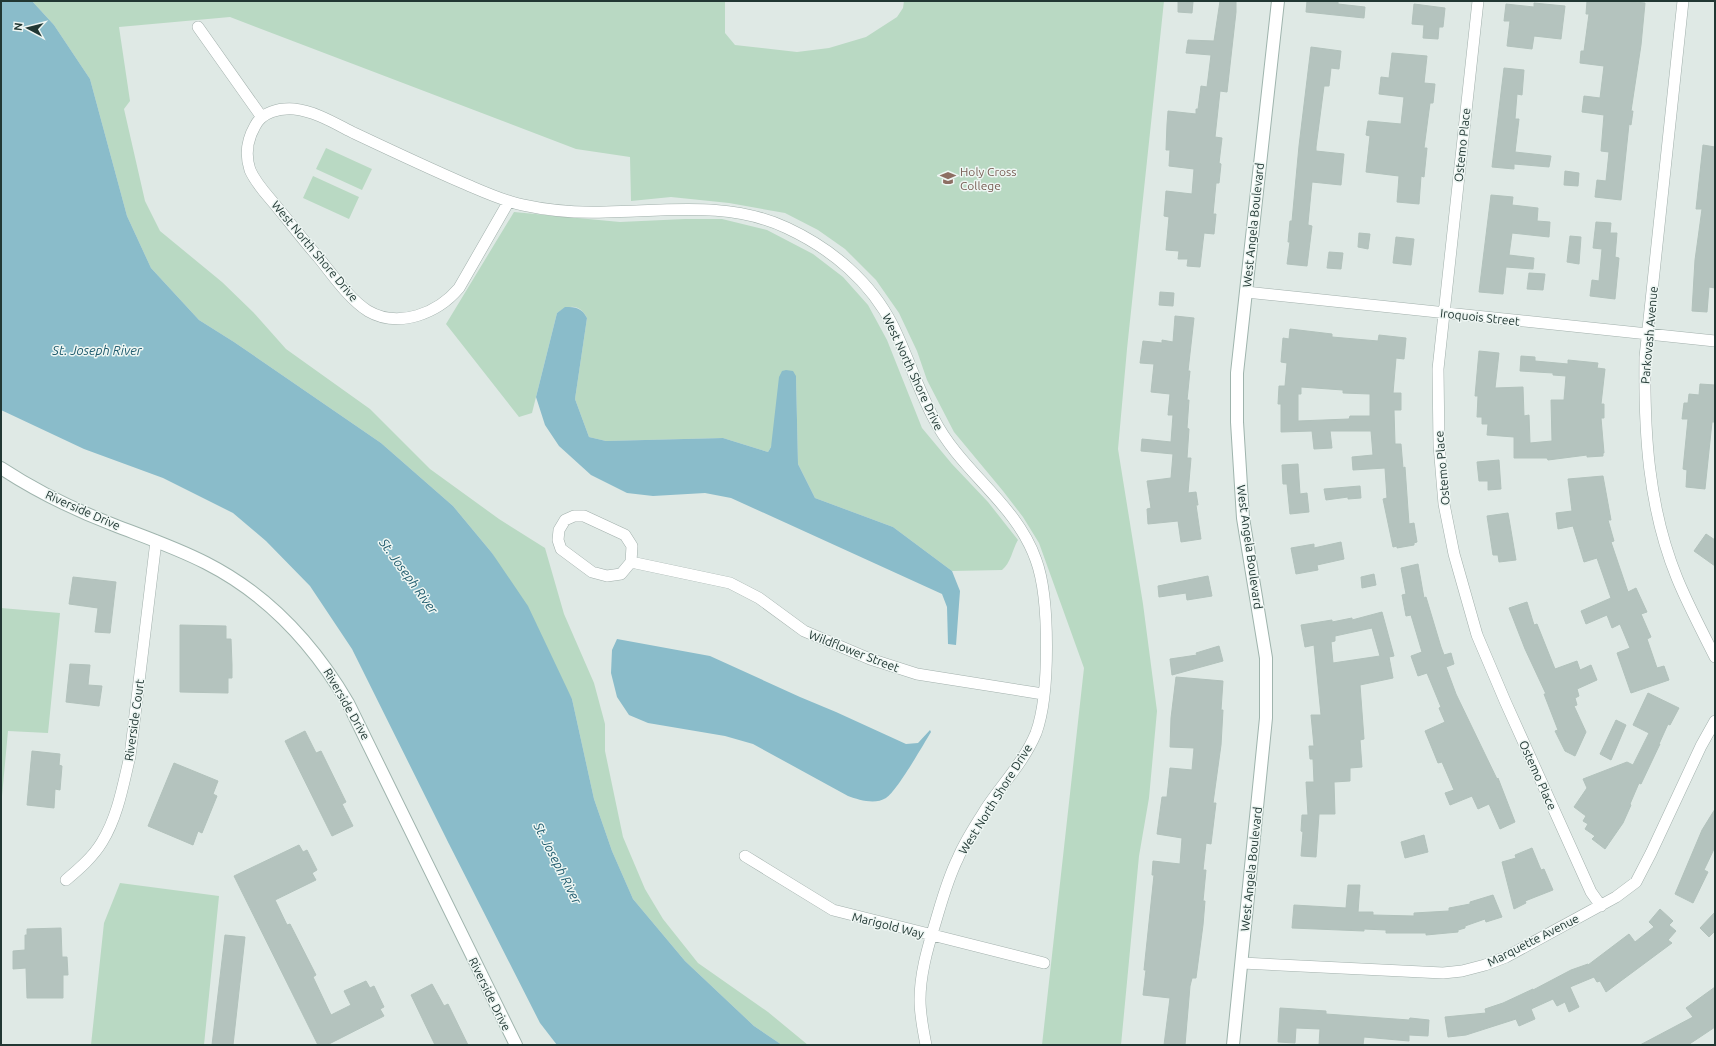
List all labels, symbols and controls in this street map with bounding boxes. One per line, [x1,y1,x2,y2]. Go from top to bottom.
north arrow [8,8,48,48]
text: N [12,22,25,32]
street label: Ostemo Place [1452,107,1472,183]
street label: West Angela Boulevard [1240,162,1266,288]
place label: Holy Cross College [960,165,1016,192]
school or university icon: Holy Cross College [939,169,957,187]
street label: West North Shore Drive [269,198,361,304]
street label: Parkovash Avenue [1638,286,1660,384]
street label: Iroquois Street [1440,306,1521,328]
street label: West North Shore Drive [880,312,946,432]
water label: St. Joseph River [51,343,143,357]
street label: Ostemo Place [1432,430,1452,506]
street label: West Angela Boulevard [1235,484,1265,610]
street label: Riverside Drive [44,488,122,532]
water label: St. Joseph River [376,535,442,617]
street label: Wildflower Street [807,628,901,674]
street label: Riverside Drive [321,666,373,742]
street label: Riverside Court [122,678,146,762]
street label: Ostemo Place [1517,738,1559,812]
street label: West North Shore Drive [956,742,1034,856]
street label: West Angela Boulevard [1238,806,1264,932]
water label: St. Joseph River [531,819,585,907]
street label: Marigold Way [851,910,926,940]
street label: Marquette Avenue [1485,911,1581,969]
street label: Riverside Drive [467,955,513,1033]

